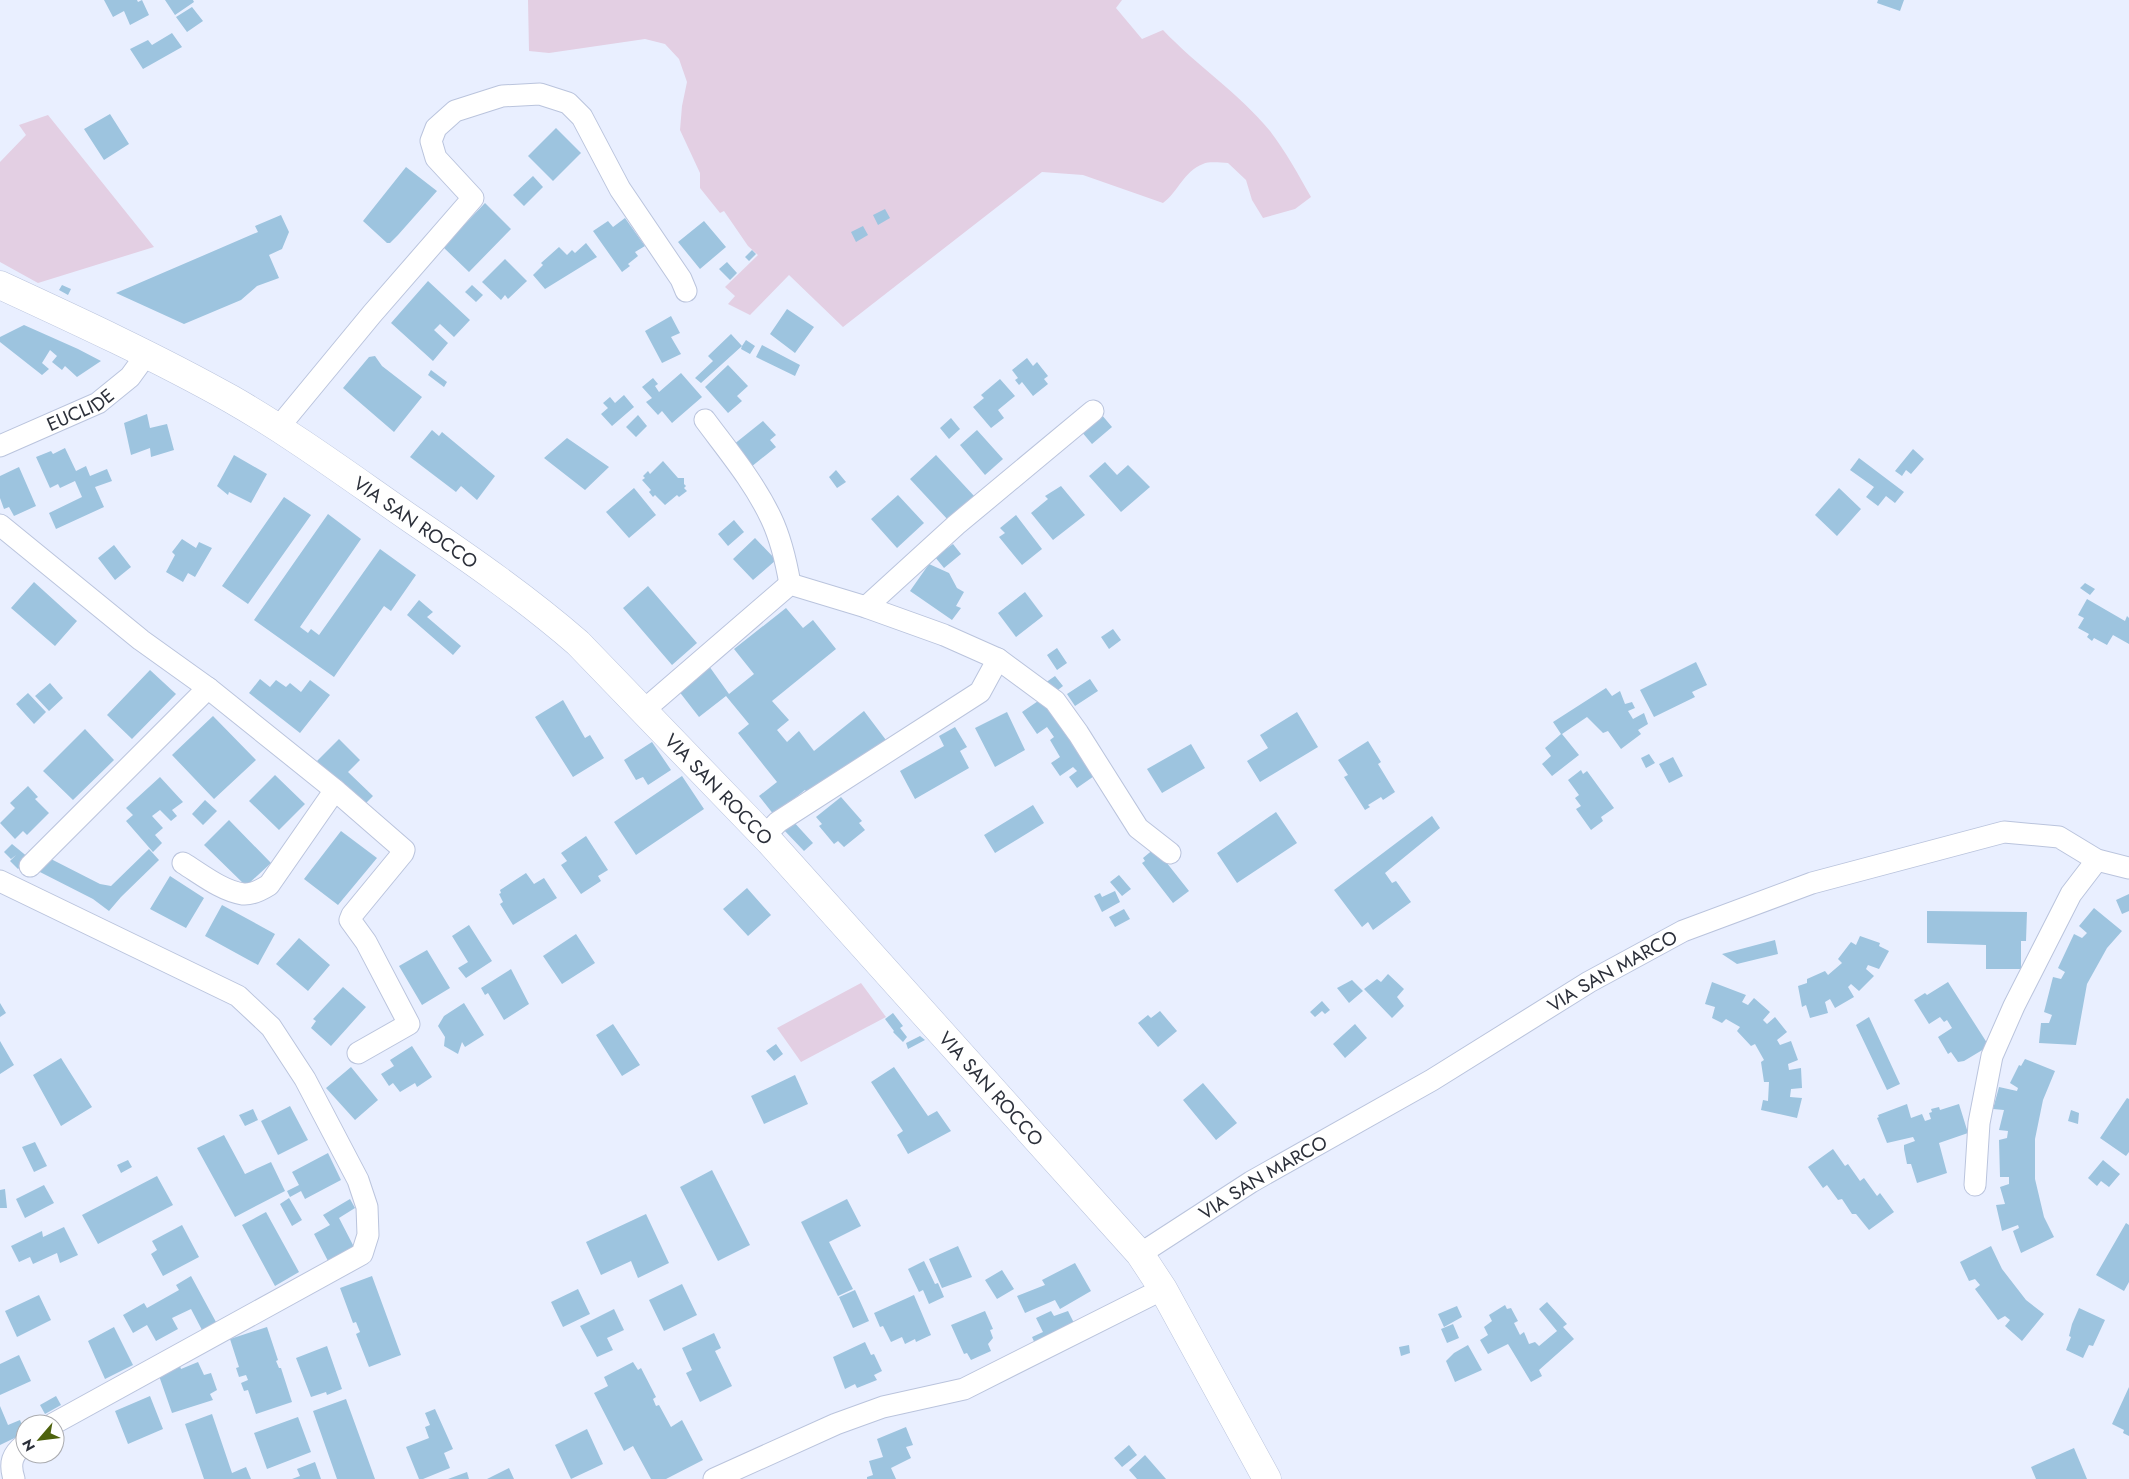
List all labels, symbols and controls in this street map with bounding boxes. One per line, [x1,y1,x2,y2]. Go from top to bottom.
street label: EUCLIDE [42,382,120,437]
street label: VIA SAN ROCCO [348,470,484,575]
street label: VIA SAN ROCCO [659,727,779,851]
street label: VIA SAN MARCO [1542,923,1682,1018]
street label: VIA SAN ROCCO [933,1025,1050,1152]
street label: VIA SAN MARCO [1193,1128,1332,1226]
north arrow [15,1414,65,1464]
text: N [17,1435,40,1455]

